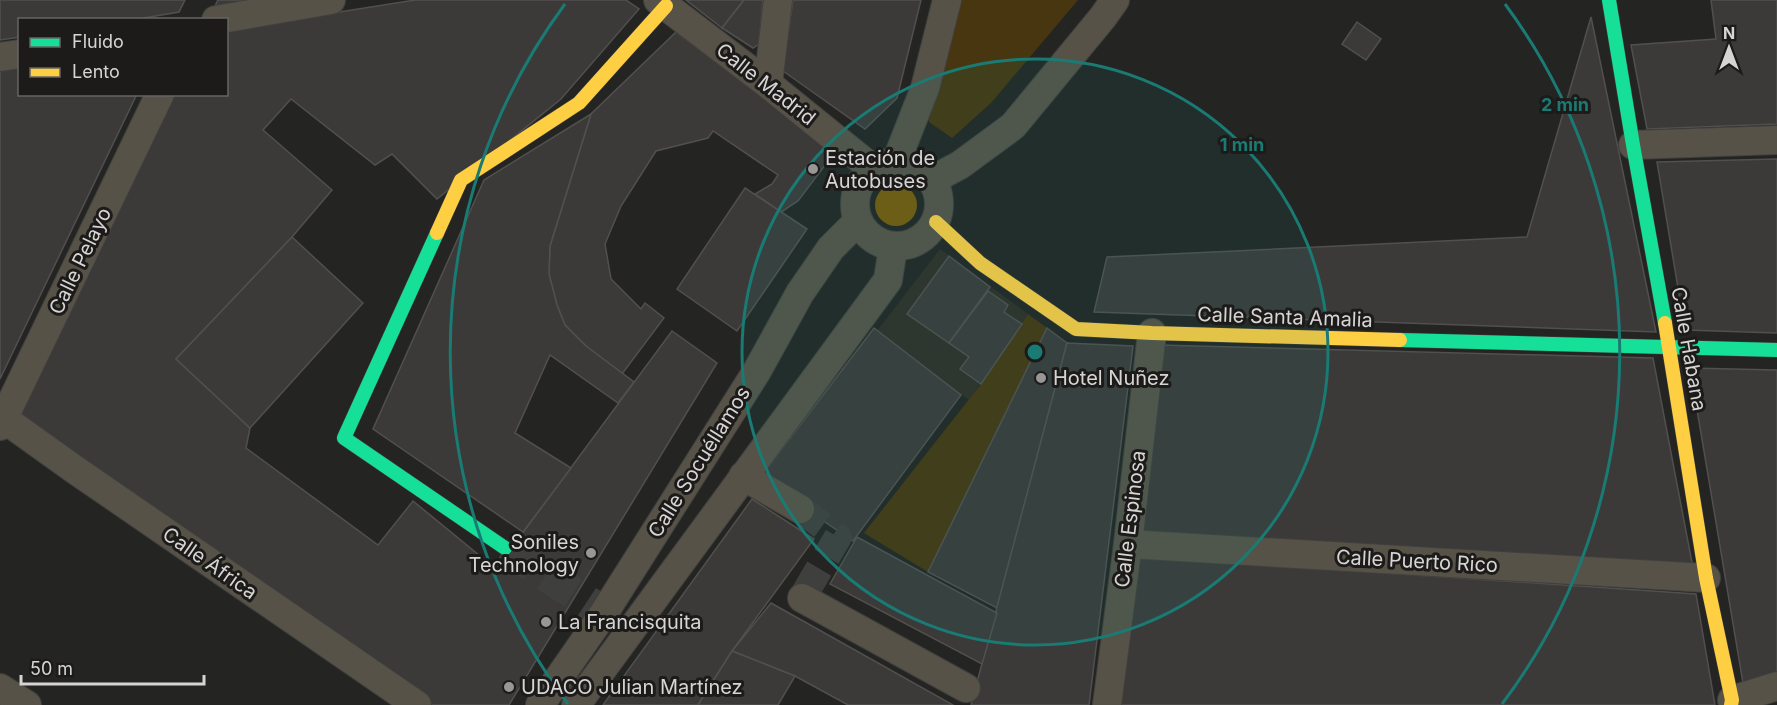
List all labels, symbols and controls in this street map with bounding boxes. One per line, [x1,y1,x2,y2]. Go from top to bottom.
legend [18,18,228,96]
north arrow [1699,18,1759,78]
text: N [1723,23,1735,43]
text: Fluido [72,31,124,52]
street label: Calle Madrid [712,38,820,130]
text: Lento [72,61,120,82]
text: 2 min [1541,94,1589,115]
text: 1 min [1220,134,1264,155]
place label: Estación de Autobuses [825,146,935,193]
marker: Estación de Autobuses [806,162,820,176]
street label: Calle Pelayo [44,204,116,318]
street label: Calle Habana [1666,285,1712,413]
street label: Calle Santa Amalia [1197,302,1373,332]
centre of rings [1025,342,1045,362]
place label: Hotel Nuñez [1053,366,1169,390]
marker: Hotel Nuñez [1034,371,1048,385]
street label: Calle Socuéllamos [643,382,755,542]
street label: Calle Espinosa [1110,449,1150,589]
street label: Calle África [158,521,262,604]
place label: Soniles Technology [469,530,579,577]
street label: Calle Puerto Rico [1335,545,1499,577]
marker: Soniles Technology [584,546,598,560]
place label: La Francisquita [558,610,702,634]
marker: La Francisquita [539,615,553,629]
scale bar [21,648,204,686]
text: 50 m [30,658,73,679]
place label: UDACO Julian Martínez [521,675,743,699]
marker: UDACO Julian Martínez [502,680,516,694]

